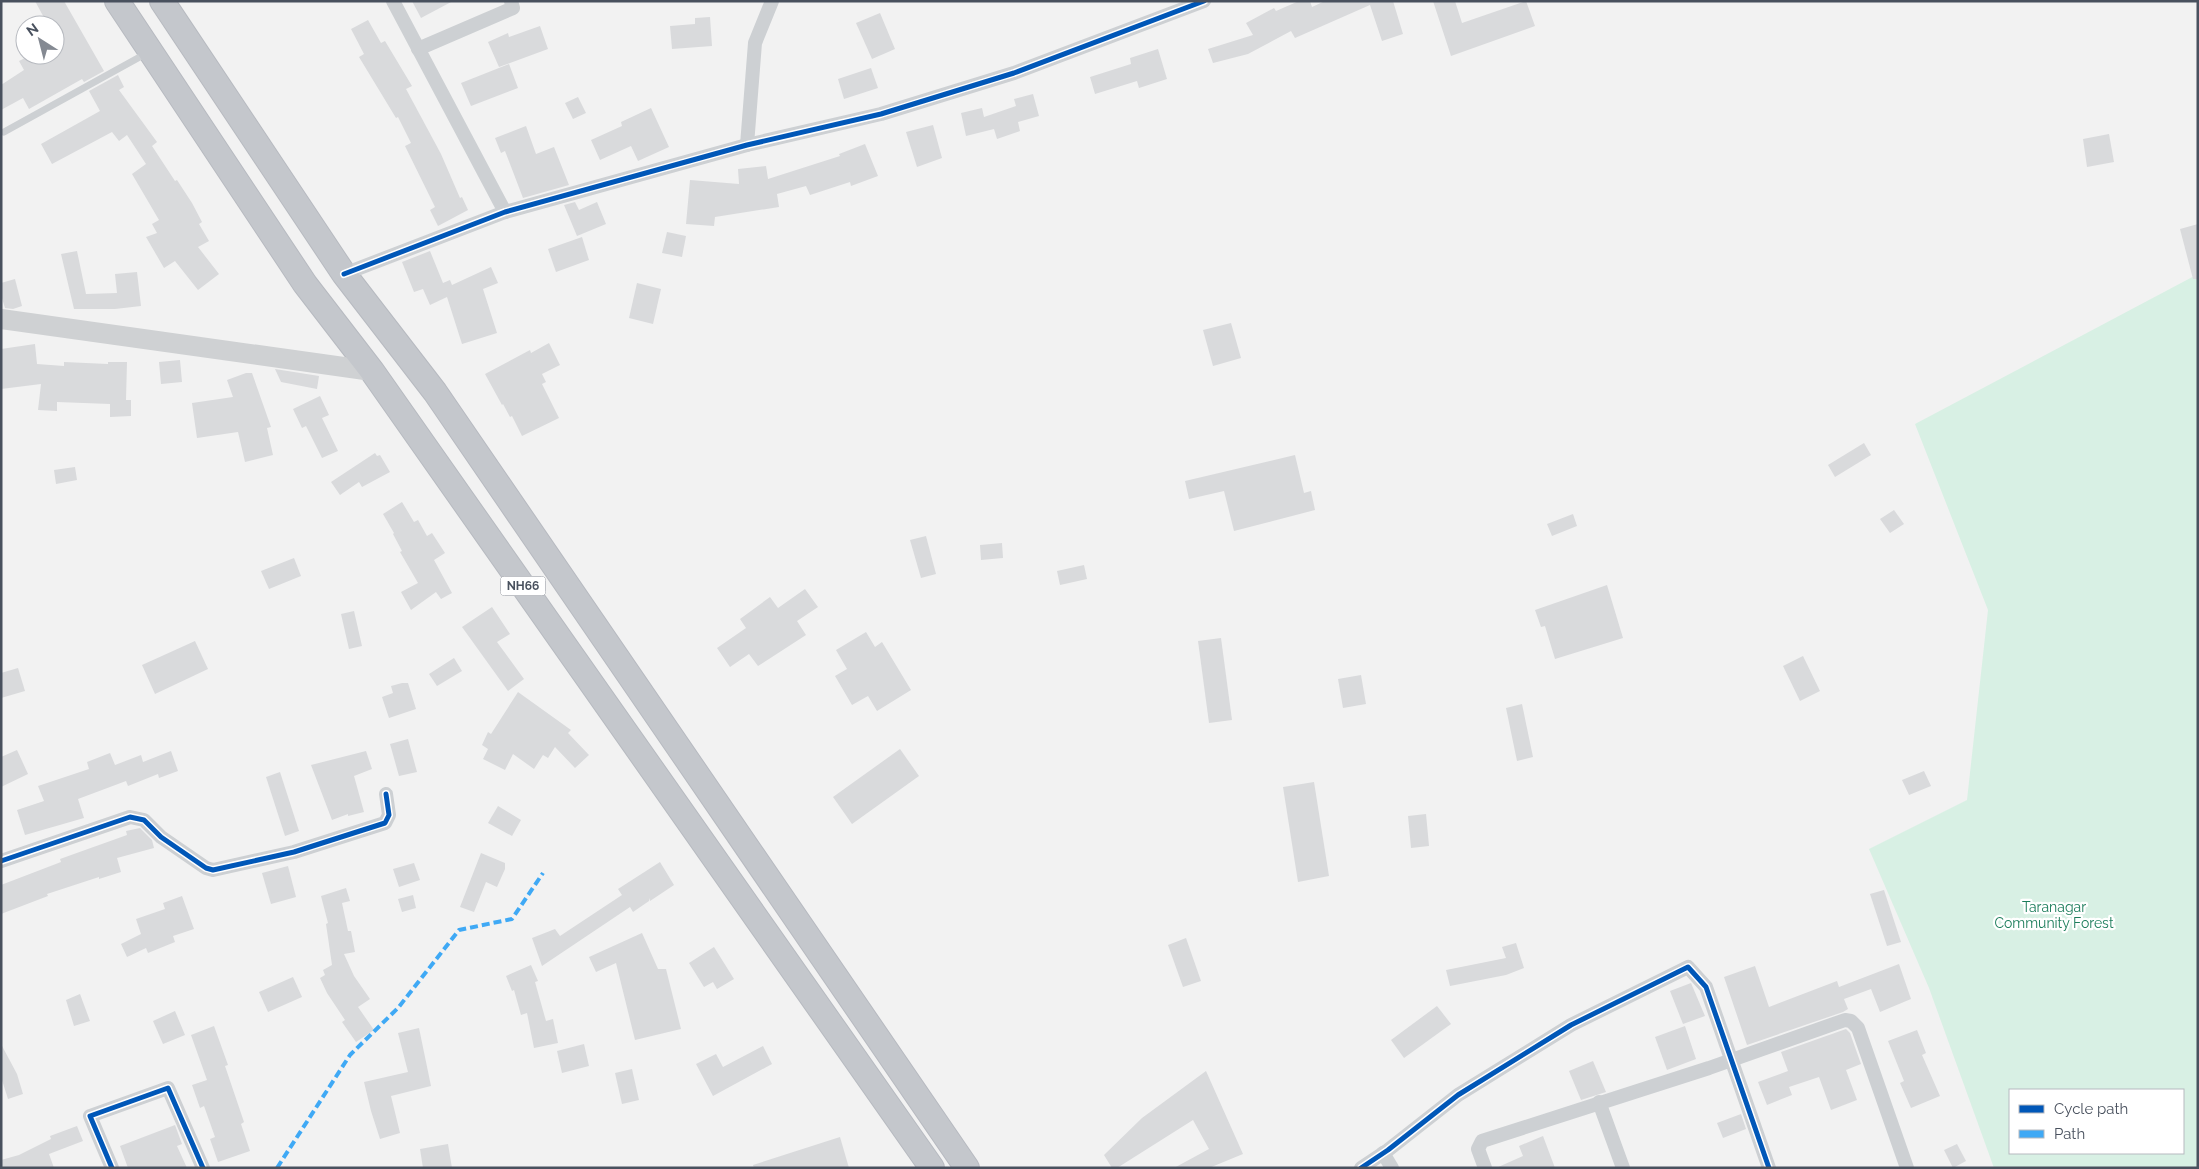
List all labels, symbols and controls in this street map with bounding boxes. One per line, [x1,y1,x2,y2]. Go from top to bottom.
north arrow [15,15,65,65]
text: N [23,20,41,39]
road number: NH66 [500,576,546,596]
park label: Taranagar Community Forest [1994,899,2114,931]
legend [2009,1089,2184,1154]
text: Cycle path [2054,1100,2128,1118]
text: Path [2054,1125,2085,1143]

